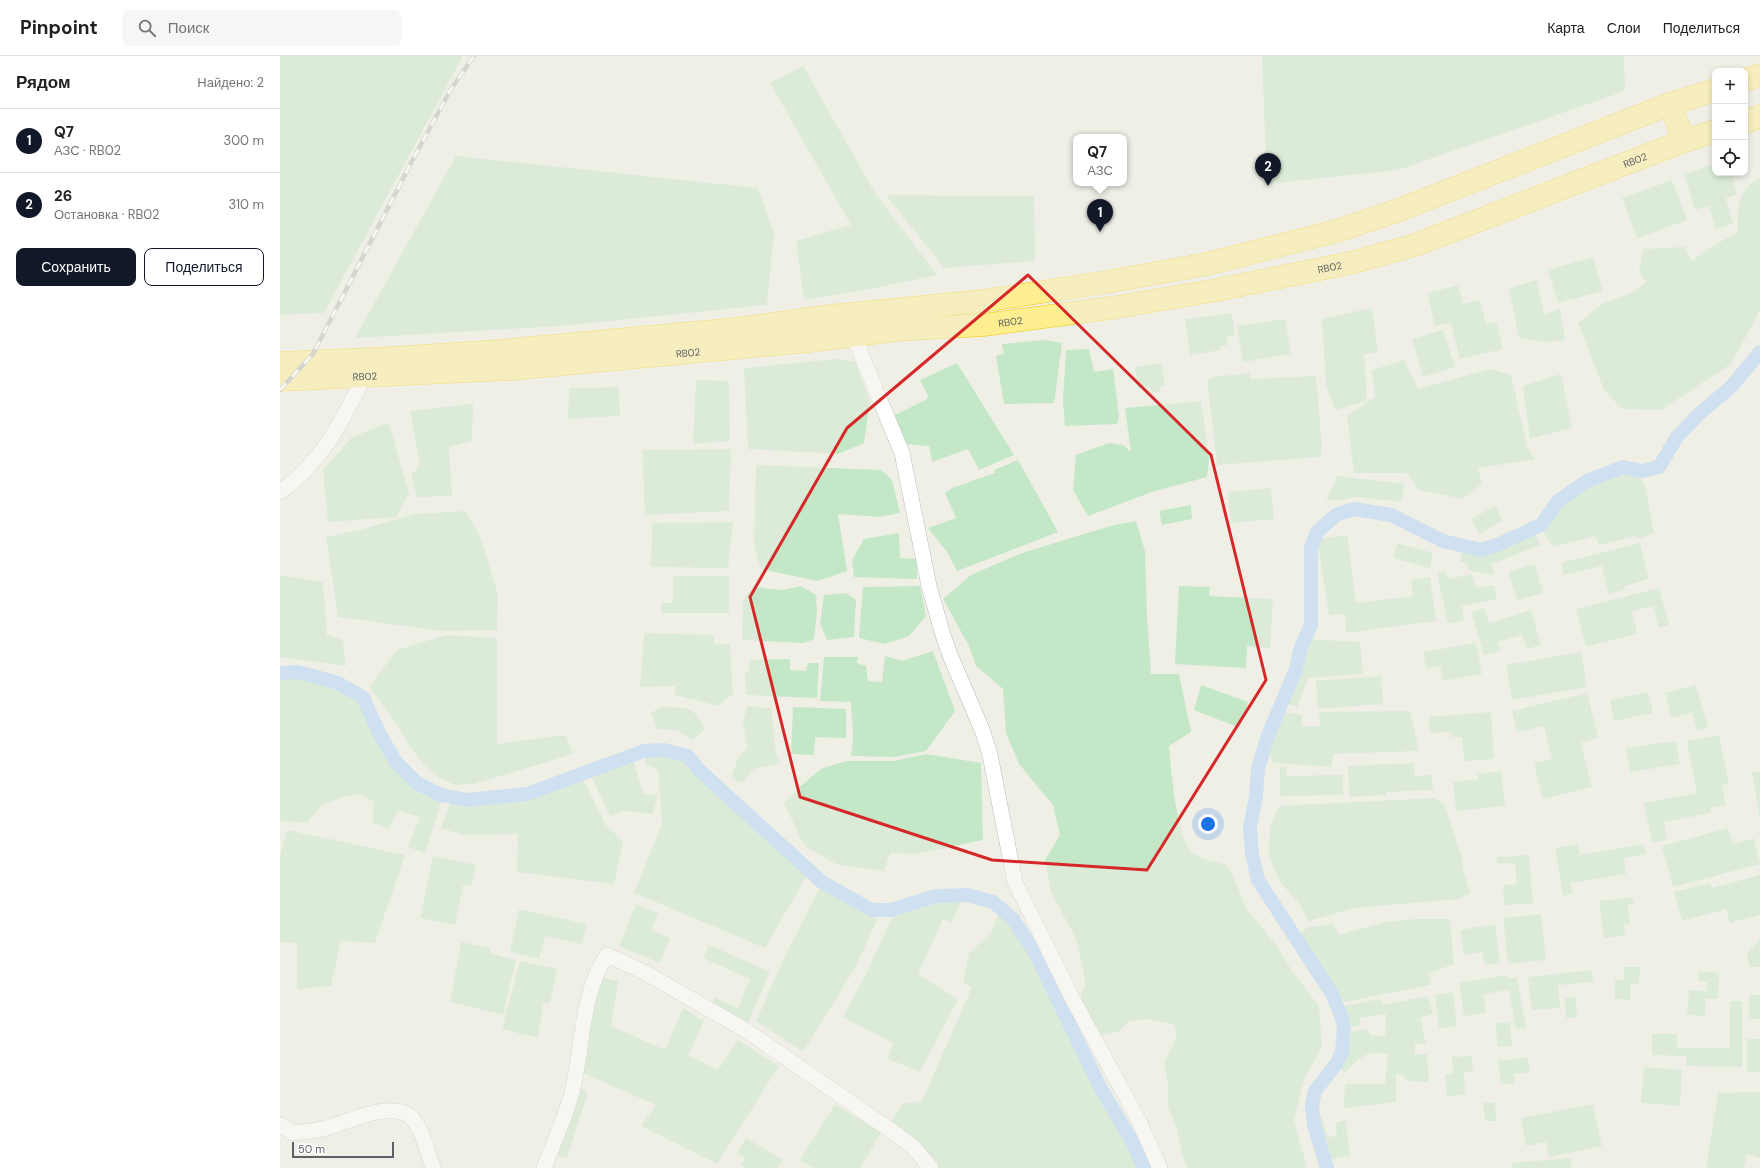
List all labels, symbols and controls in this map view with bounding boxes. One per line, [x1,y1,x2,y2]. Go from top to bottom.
search box [122,10,402,46]
text: Pinpoint [20,15,98,40]
icon: search [136,17,158,39]
text: Поиск [168,18,209,38]
text: Карта [1547,19,1585,37]
text: Слои [1607,19,1641,37]
text: Поделиться [1663,19,1740,37]
map controls [1712,68,1748,176]
button: + [1712,68,1748,104]
text: Рядом [16,71,71,93]
text: Найдено: 2 [197,74,264,91]
button: − [1712,104,1748,140]
text: Q7 [54,122,74,142]
text: 1 [27,132,31,149]
text: 300 m [223,132,264,149]
popup [1073,134,1127,186]
button: locate [1712,140,1748,176]
text: АЗС · RB02 [54,142,121,159]
text: Q7 [1087,142,1107,162]
street label: RB02 [1621,150,1649,171]
pin: 2 [1255,153,1281,186]
text: АЗС [1087,162,1113,179]
text: 26 [54,186,72,206]
text: 2 [25,196,33,213]
text: 310 m [229,196,264,213]
pin: 1 [1087,199,1113,232]
text: Остановка · RB02 [54,206,159,223]
button: Сохранить [16,248,136,286]
button: Поделиться [144,248,264,286]
street label: RB02 [1316,259,1343,276]
street label: RB02 [997,314,1024,330]
street label: RB02 [675,345,701,361]
street label: RB02 [352,369,378,384]
your location [1198,814,1218,834]
scale bar [292,1140,394,1159]
text: 50 m [298,1142,325,1156]

